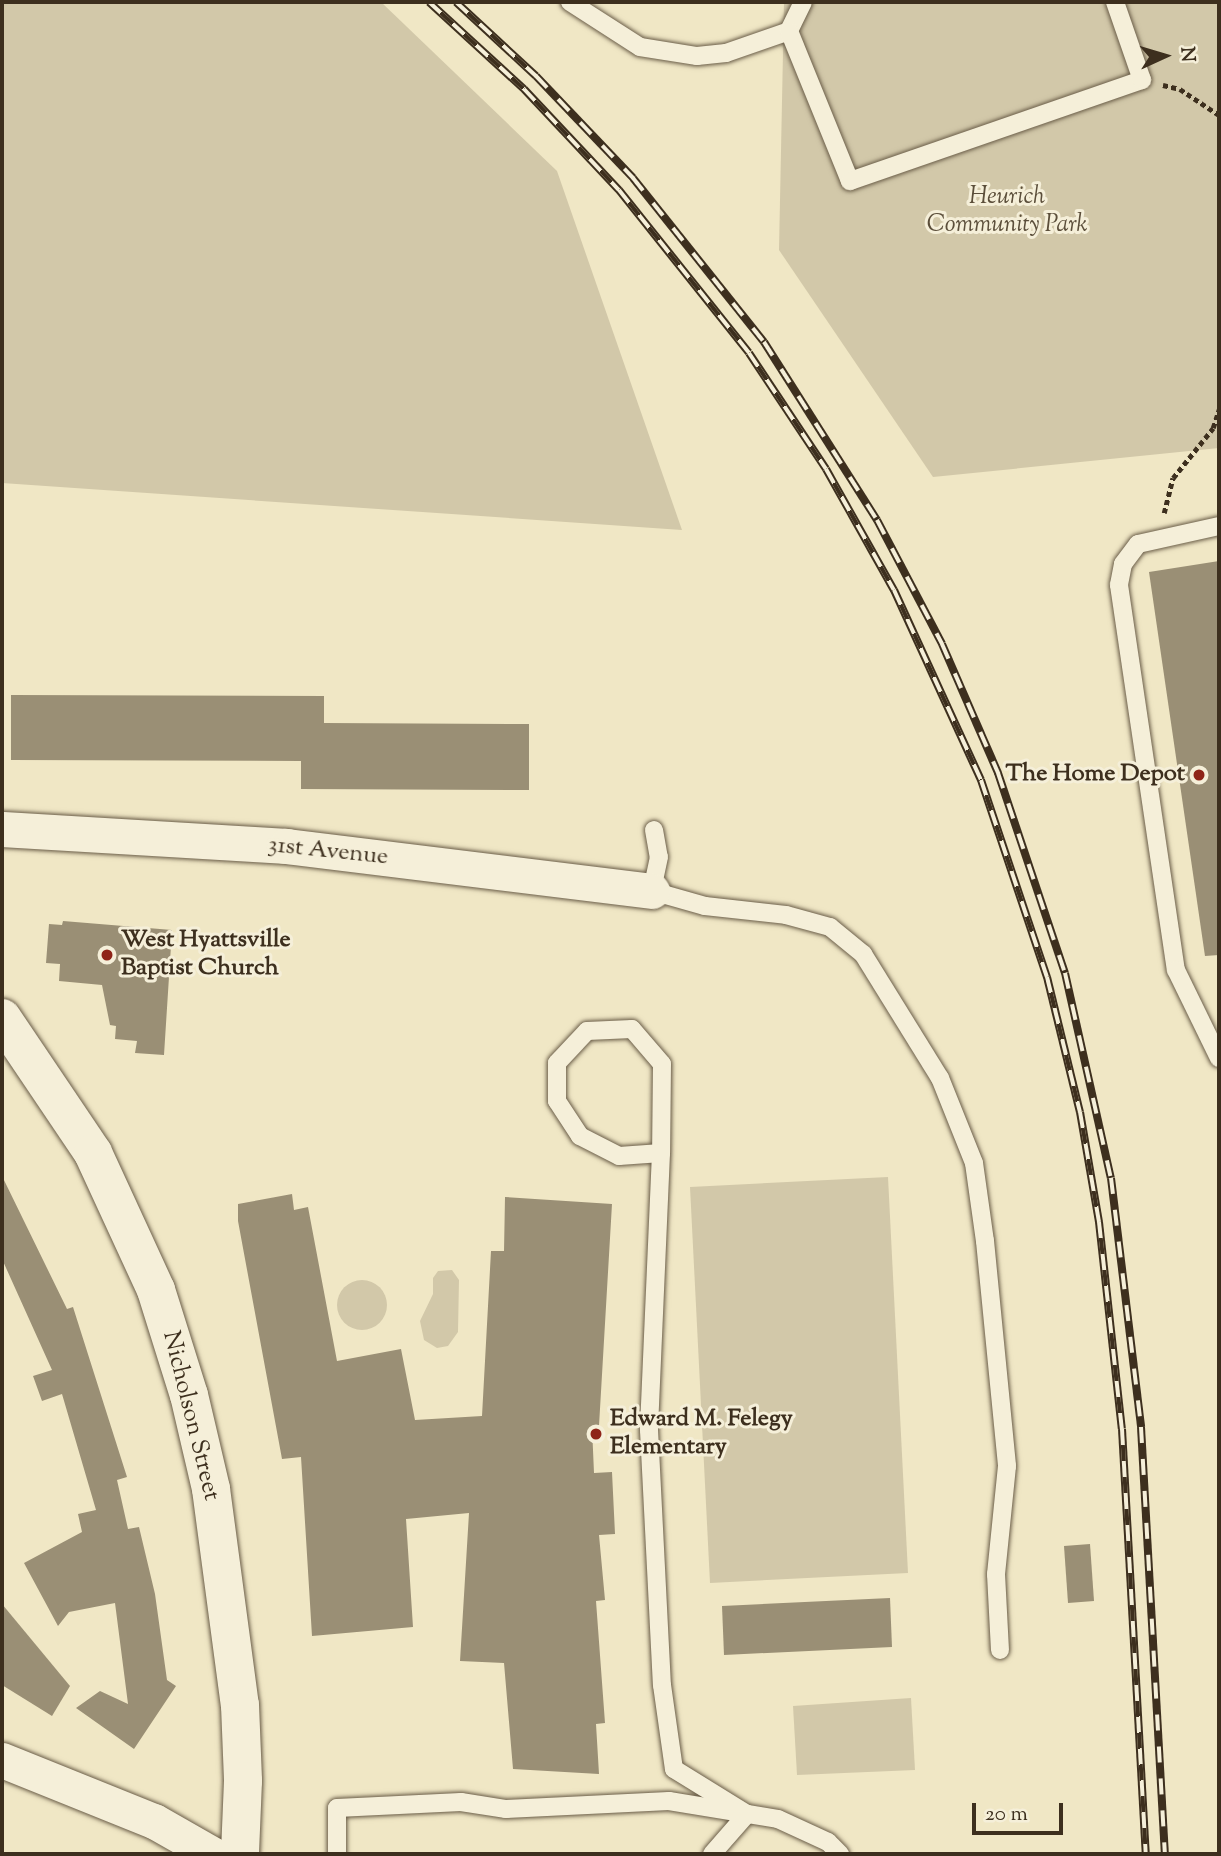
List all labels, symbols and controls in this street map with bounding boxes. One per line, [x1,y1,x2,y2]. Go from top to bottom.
north arrow [1130,21,1200,91]
text: N [1172,46,1200,63]
park label: Heurich Community Park [927,184,1087,240]
place label: The Home Depot [1005,761,1185,789]
marker: The Home Depot [1191,767,1207,783]
street label: 31st Avenue [266,831,390,873]
place label: West Hyattsville Baptist Church [121,927,291,983]
marker: West Hyattsville Baptist Church [99,947,115,963]
street label: Nicholson Street [155,1328,225,1504]
place label: Edward M. Felegy Elementary [610,1406,793,1462]
marker: Edward M. Felegy Elementary [588,1426,604,1442]
scale bar [976,1790,1067,1834]
text: 20 m [985,1800,1028,1830]

